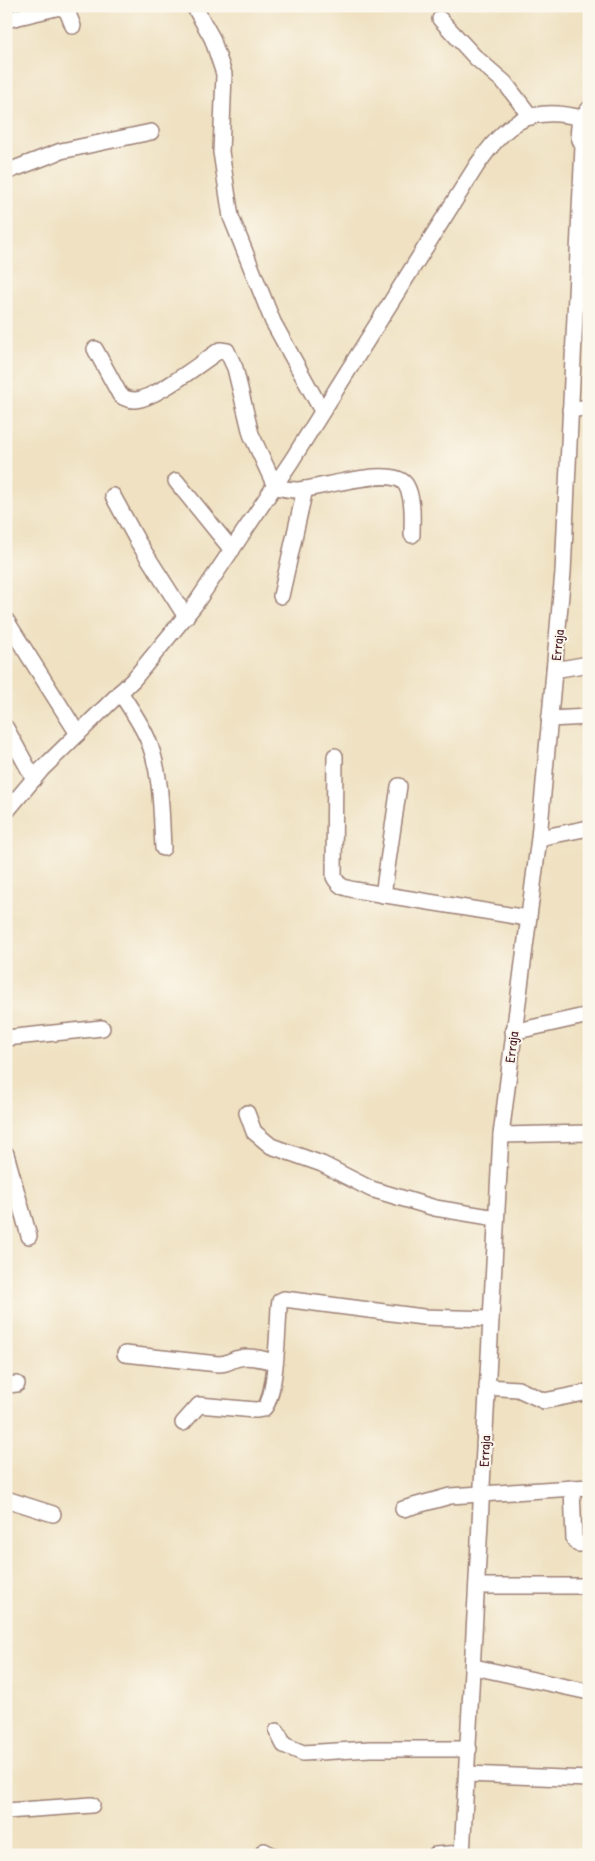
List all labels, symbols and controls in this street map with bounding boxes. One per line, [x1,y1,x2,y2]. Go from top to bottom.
street label: Erraja [546,628,569,662]
street label: Erraja [500,1030,523,1064]
street label: Erraja [474,1434,495,1467]

